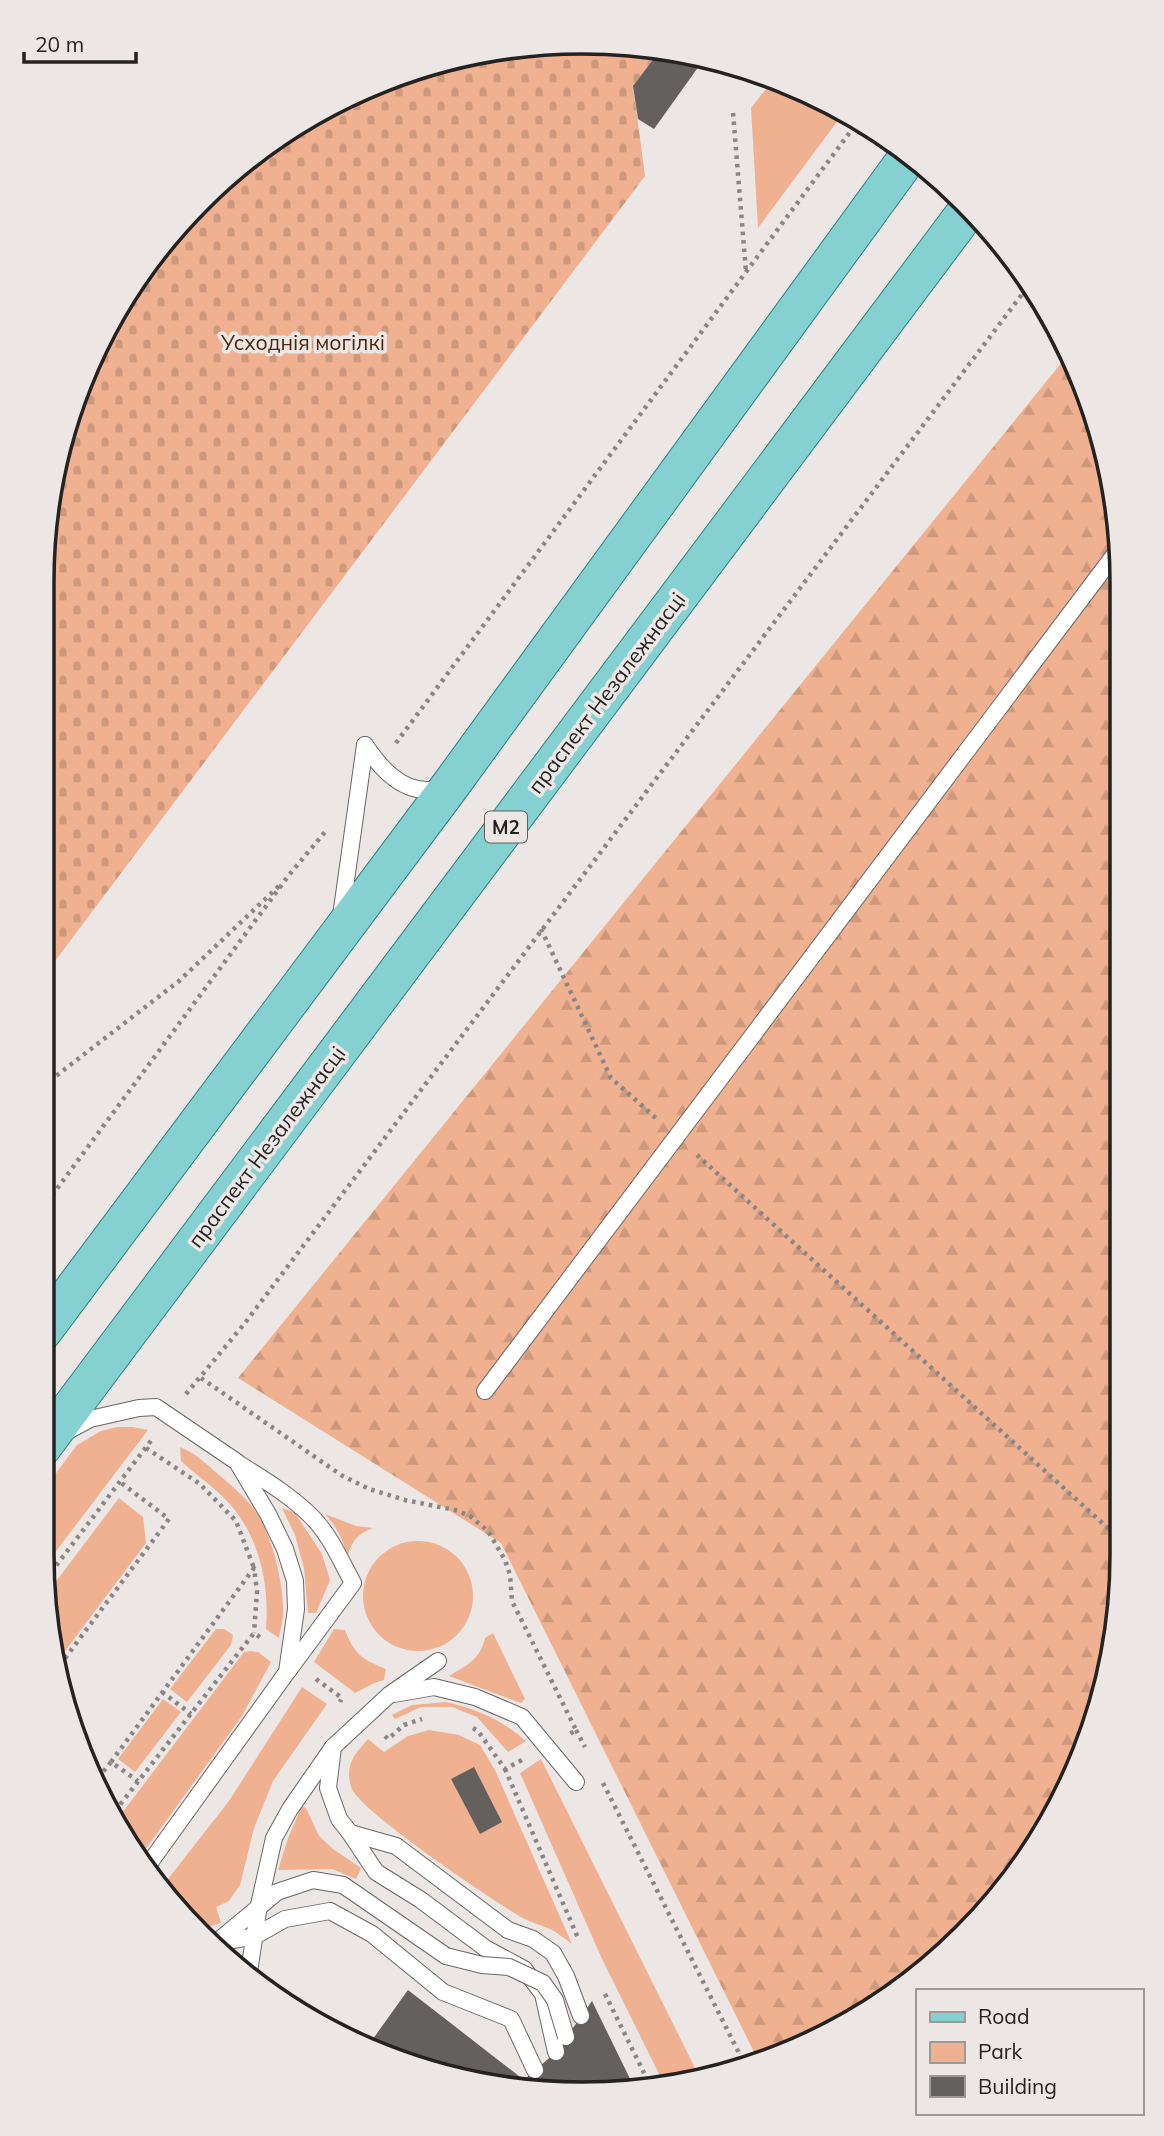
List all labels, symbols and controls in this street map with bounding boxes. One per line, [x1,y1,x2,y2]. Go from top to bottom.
scale bar [24,21,136,65]
text: 20 m [35,31,84,57]
park label: Усходнія могілкі [220,329,385,355]
street label: праспект Незалежнасці [522,587,690,798]
road number: М2 [485,812,527,842]
street label: праспект Незалежнасці [182,1041,350,1252]
legend [916,1989,1143,2115]
text: Road [978,2003,1029,2029]
text: Park [978,2038,1022,2064]
text: Building [978,2073,1057,2099]

